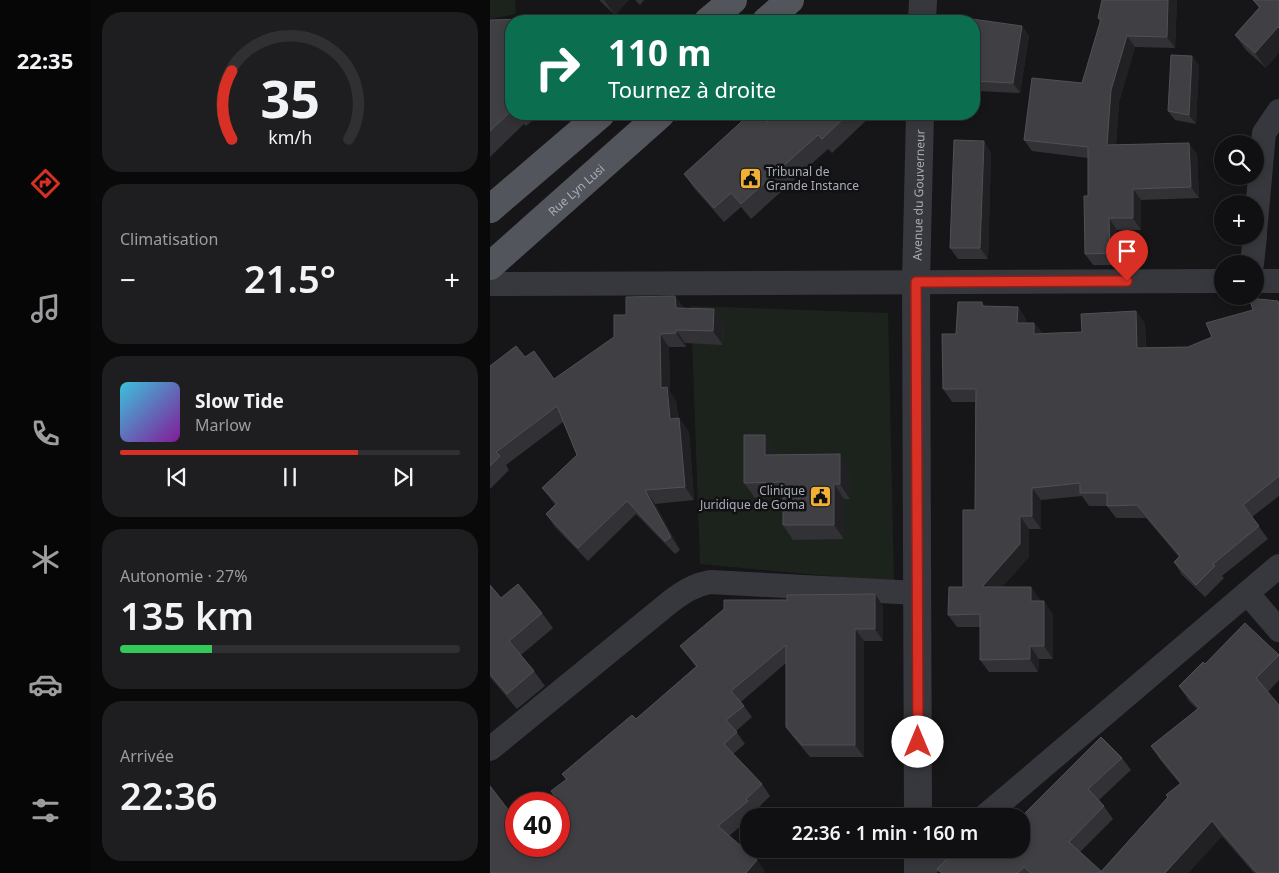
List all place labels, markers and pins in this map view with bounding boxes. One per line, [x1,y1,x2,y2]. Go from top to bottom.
place label: Tribunal de Grande Instance [766,163,859,194]
public building icon: Tribunal de Grande Instance [738,166,762,190]
pin [1106,230,1148,281]
place label: Clinique Juridique de Goma [699,482,805,513]
public building icon: Clinique Juridique de Goma [809,485,833,509]

